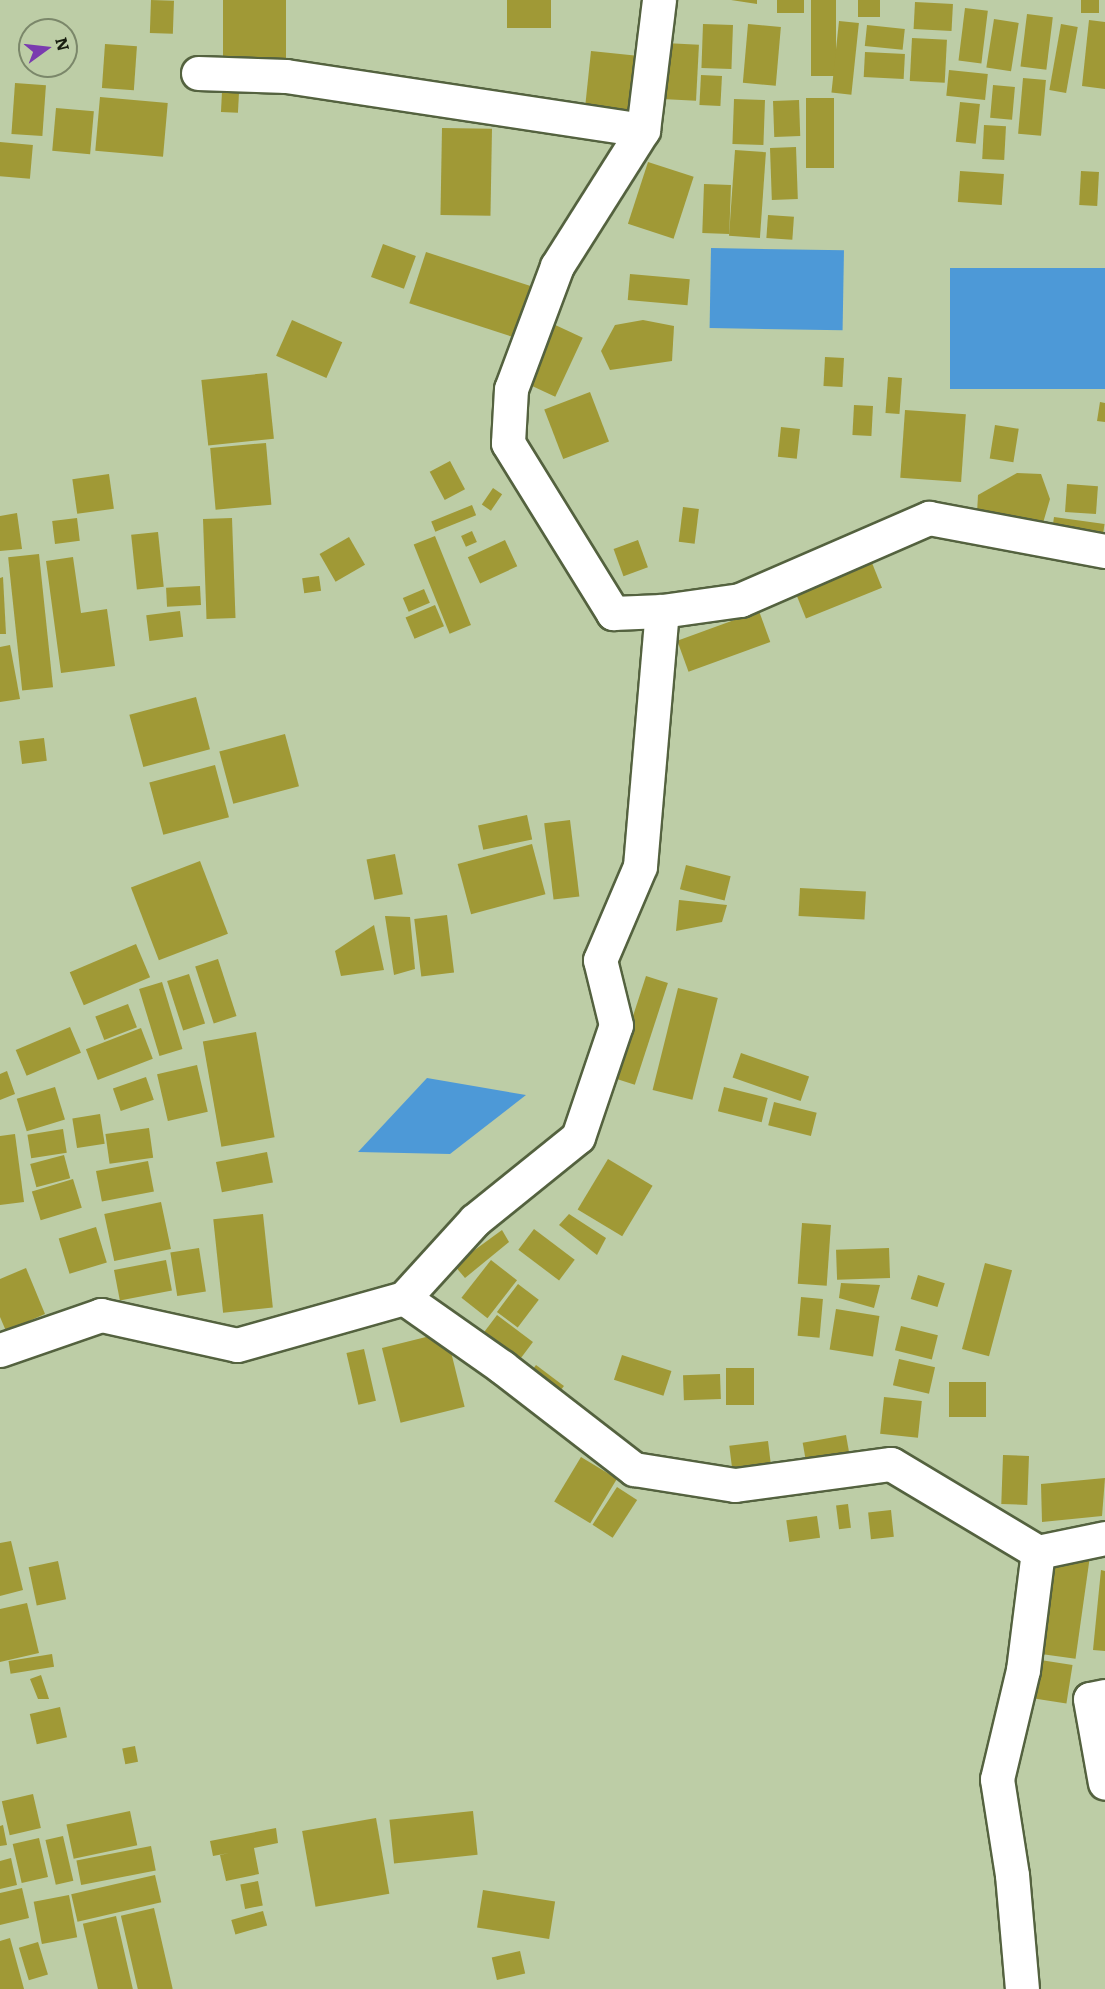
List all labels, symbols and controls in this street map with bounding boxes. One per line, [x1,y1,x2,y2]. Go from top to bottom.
north arrow [18,18,78,78]
text: N [50,34,77,53]

